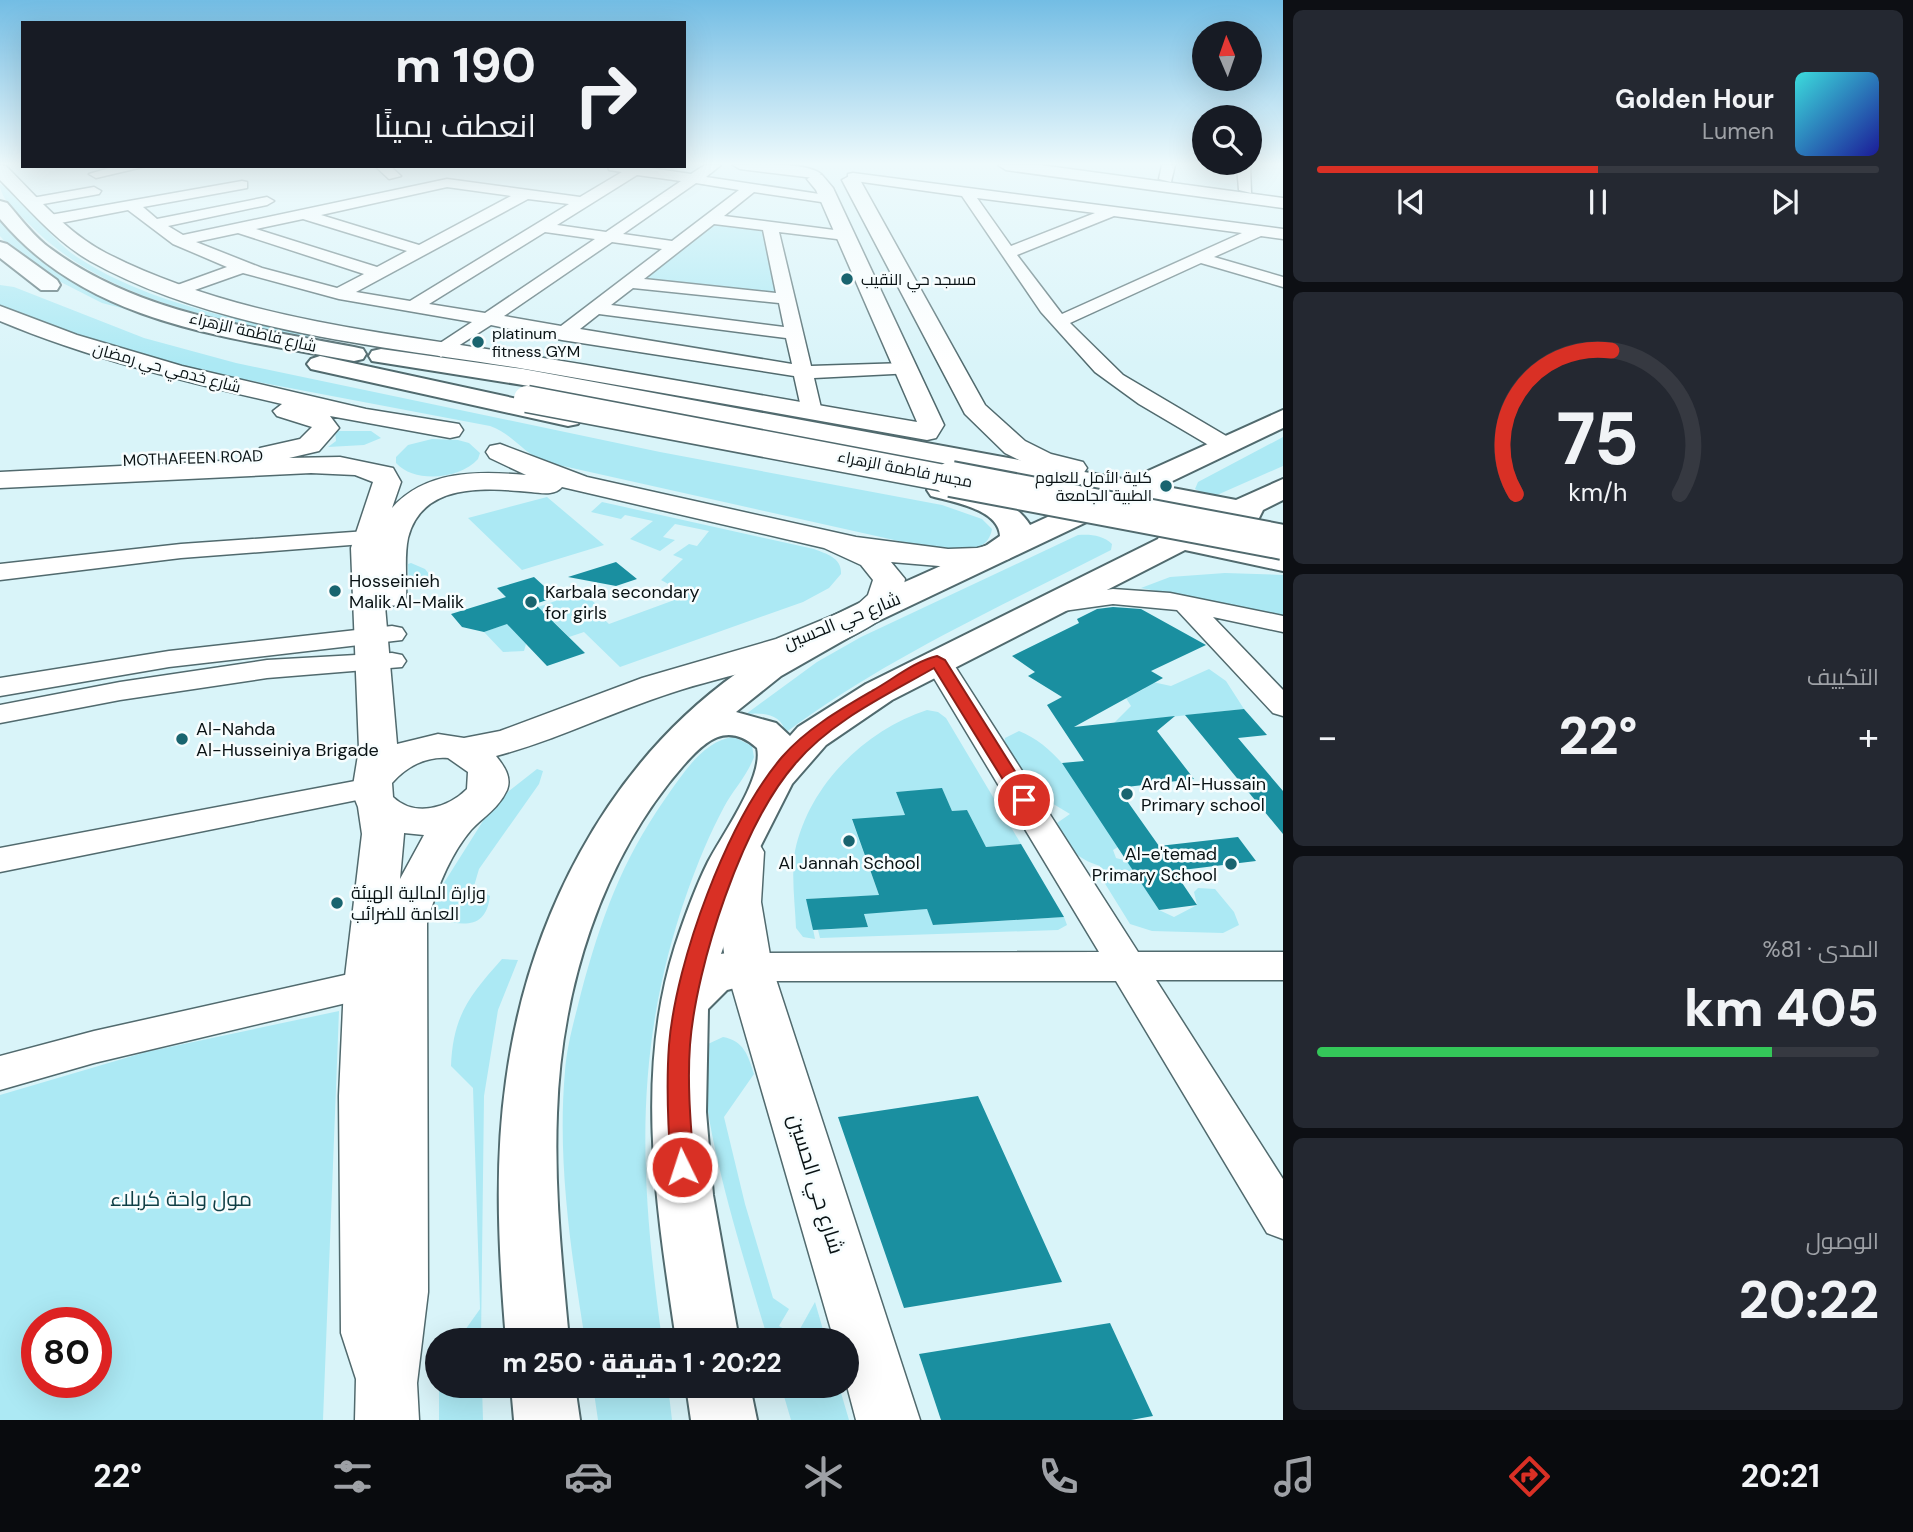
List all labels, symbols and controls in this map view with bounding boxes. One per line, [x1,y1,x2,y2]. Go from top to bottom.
north arrow [1192,21,1262,91]
map controls [1192,21,1262,175]
text: 190 m [395,33,536,97]
icon: right [560,49,651,140]
text: Golden Hour [1615,82,1774,116]
text: انعطف يمينًا [374,105,536,147]
button: search [1192,105,1262,175]
text: Lumen [1702,116,1774,146]
icon: previous [1392,183,1430,221]
icon: pause [1579,183,1617,221]
icon: next [1766,183,1804,221]
place label: مسجد حي النقيب [861,269,976,293]
marker: مسجد حي النقيب [839,271,855,287]
street label: شارع فاطمة الزهراء [187,307,319,358]
place label: platinum fitness GYM [492,323,580,362]
marker: platinum fitness GYM [470,334,486,350]
street label: شارع خدمي حي رمضان [90,338,243,401]
text: 75 [1557,392,1639,487]
street label: MOTHAFEEN ROAD [122,445,264,471]
street label: مجسر فاطمة الزهراء [836,446,974,492]
place label: كلية الأمل للعلوم الطبية الجامعة [1035,467,1152,506]
text: km/h [1568,476,1628,509]
marker: كلية الأمل للعلوم الطبية الجامعة [1158,478,1174,494]
place label: Hosseinieh Malik Al-Malik [349,569,464,614]
place label: Karbala secondary for girls [545,580,700,625]
marker: Hosseinieh Malik Al-Malik [327,583,343,599]
street label: شارع حي الحسين [780,587,905,657]
marker: Karbala secondary for girls [523,594,539,610]
text: التكييف [1807,662,1879,692]
text: 22° [1558,702,1638,770]
text: − [1317,712,1338,762]
text: + [1858,712,1879,762]
place label: Al-Nahda Al-Husseiniya Brigade [196,717,379,762]
marker: Al-Nahda Al-Husseiniya Brigade [174,731,190,747]
pin [994,770,1054,830]
place label: Ard Al-Hussain Primary school [1141,772,1266,817]
icon: arrive [1005,781,1043,819]
marker: Ard Al-Hussain Primary school [1119,786,1135,802]
marker: Al Jannah School [841,833,857,849]
place label: Al-e'temad Primary School [1092,842,1217,887]
place label: Al Jannah School [778,851,920,875]
marker: Al-e'temad Primary School [1223,856,1239,872]
place label: وزارة المالية الهيئة العامة للضرائب [351,881,486,926]
marker: وزارة المالية الهيئة العامة للضرائب [329,895,345,911]
text: المدى · 81% [1762,934,1879,964]
text: 405 km [1684,974,1879,1042]
street label: شارع حي الحسين [779,1111,851,1258]
position arrow [645,1130,719,1204]
park label: مول واحة كربلاء [110,1185,252,1213]
text: الوصول [1806,1226,1879,1256]
text: 20:22 [1739,1266,1879,1334]
speed limit sign: 80 [21,1307,112,1398]
text: 20:22 · 1 دقيقة · 250 m [502,1346,782,1380]
icon: filters [328,1452,377,1501]
icon: car [564,1452,613,1501]
icon: climate [799,1452,848,1501]
icon: phone [1034,1452,1083,1501]
icon: music [1270,1452,1319,1501]
icon: directions [1505,1452,1554,1501]
text: 22° [93,1455,142,1497]
text: 20:21 [1741,1455,1820,1497]

